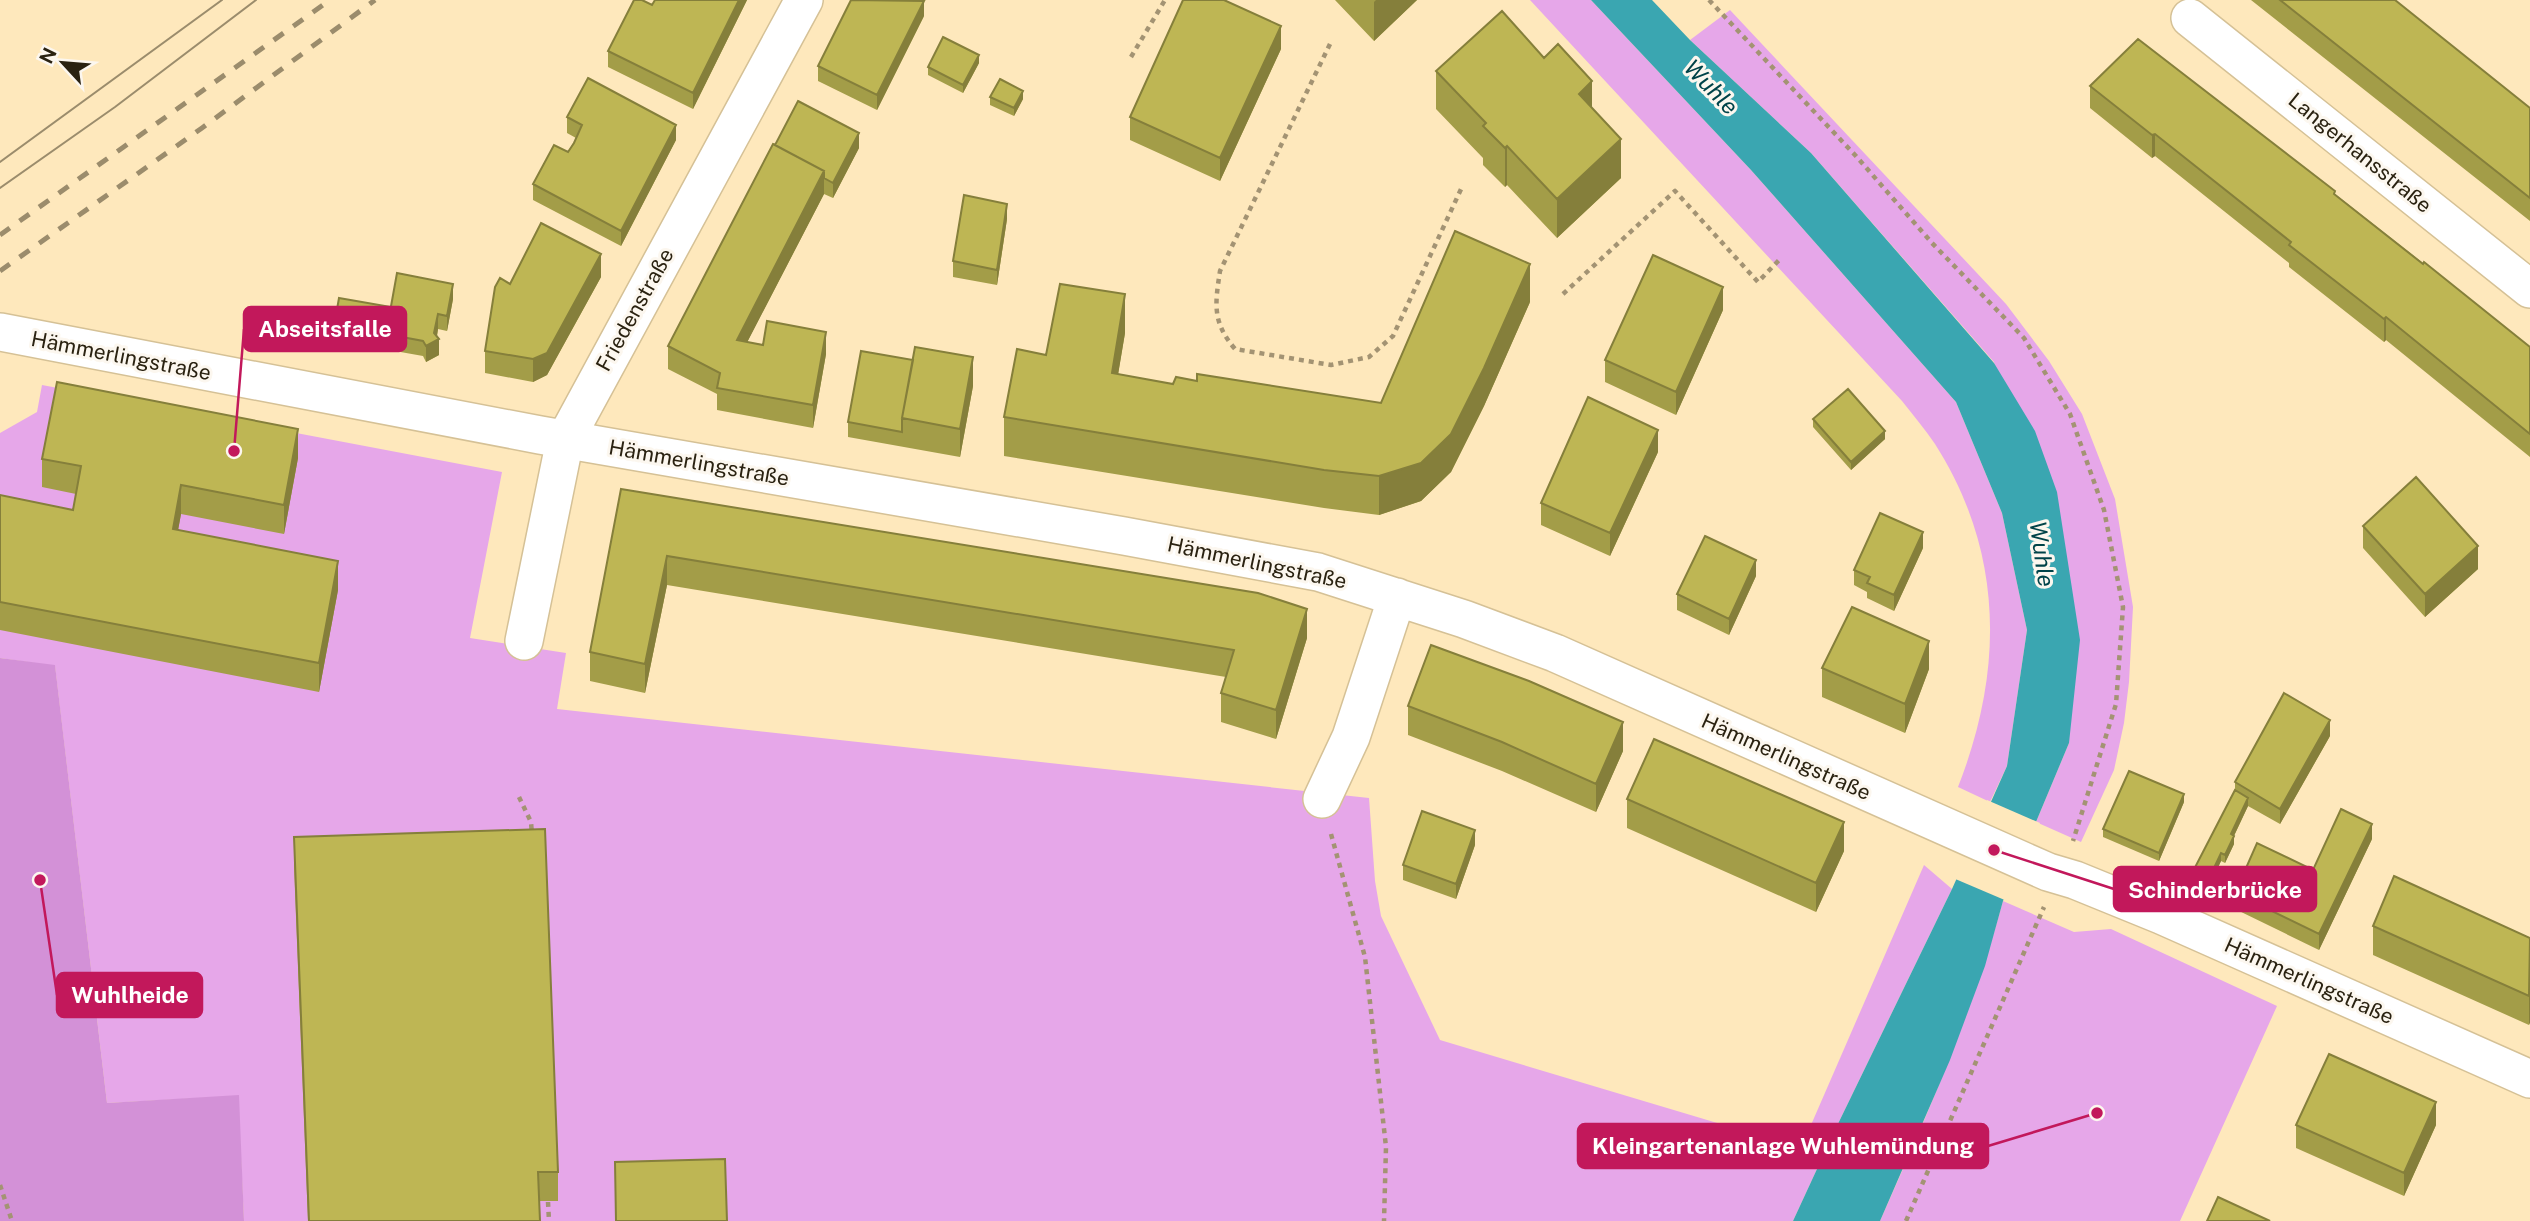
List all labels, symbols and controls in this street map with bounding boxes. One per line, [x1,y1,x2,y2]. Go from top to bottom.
north arrow [28,28,98,98]
text: N [35,44,61,67]
water label: Wuhle [1679,54,1744,120]
street label: Langerhansstraße [2284,87,2437,218]
street label: Friedenstraße [591,244,679,376]
callout: Abseitsfalle [244,307,406,351]
text: Abseitsfalle [258,315,392,342]
street label: Hämmerlingstraße [29,326,213,385]
street label: Hämmerlingstraße [607,434,791,491]
water label: Wuhle [2025,520,2060,588]
street label: Hämmerlingstraße [1165,531,1349,594]
street label: Hämmerlingstraße [1698,708,1875,805]
callout: Schinderbrücke [2114,867,2316,911]
text: Schinderbrücke [2128,876,2302,903]
street label: Hämmerlingstraße [2221,932,2398,1029]
callout: Wuhlheide [57,973,202,1017]
text: Wuhlheide [71,981,189,1008]
callout: Kleingartenanlage Wuhlemündung [1578,1124,1988,1168]
text: Kleingartenanlage Wuhlemündung [1592,1132,1974,1159]

